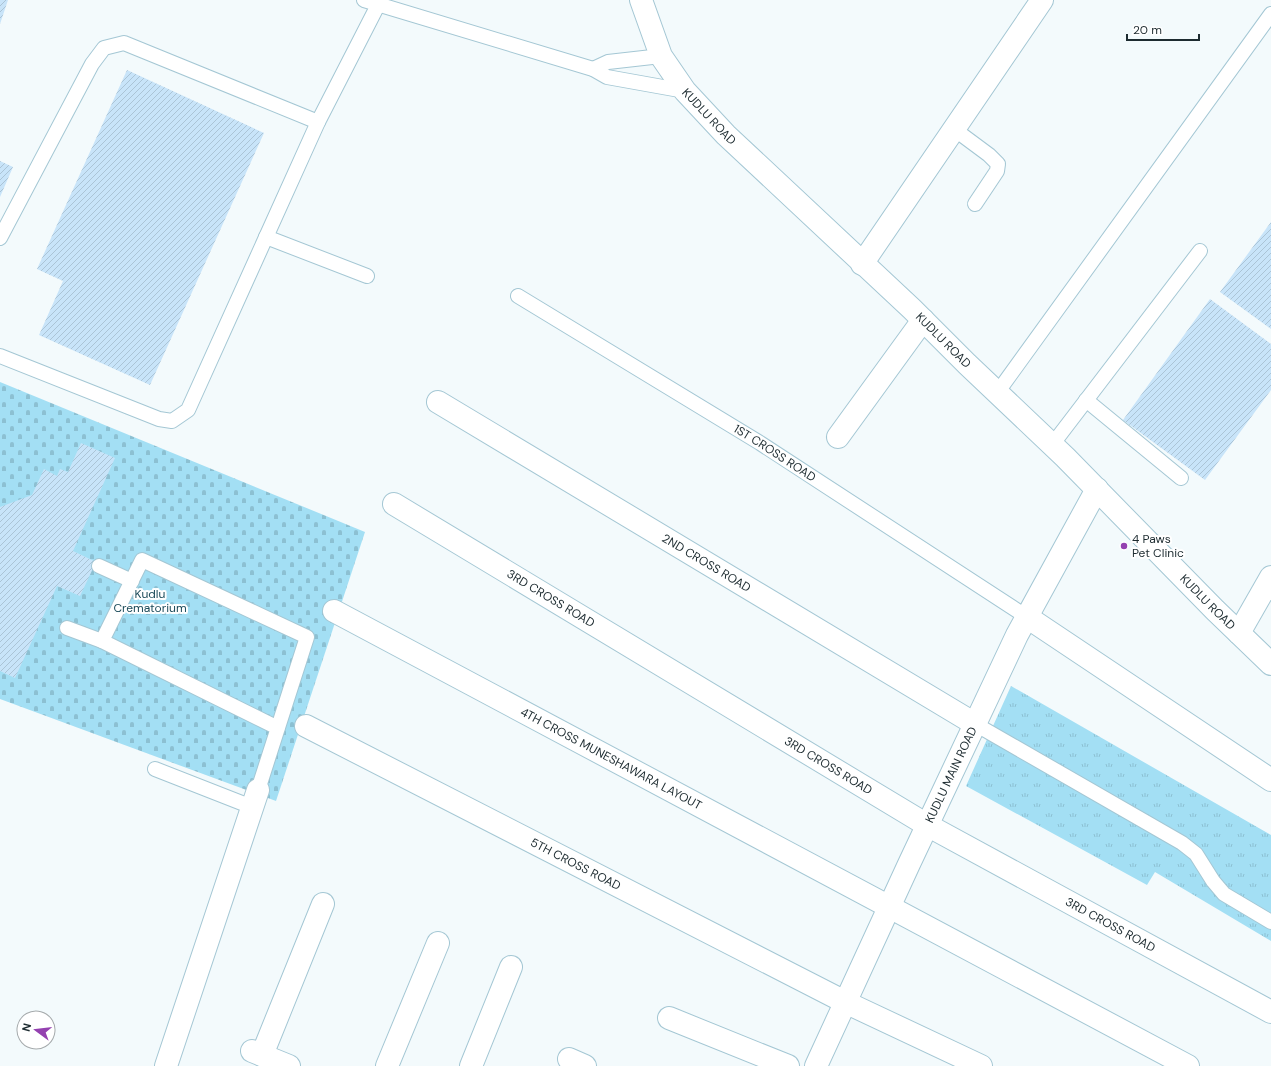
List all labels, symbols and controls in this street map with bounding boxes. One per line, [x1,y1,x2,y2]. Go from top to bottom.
scale bar [1127,16,1199,42]
text: 20 m [1133,22,1162,38]
street label: KUDLU ROAD [678,85,740,148]
street label: KUDLU ROAD [912,309,975,372]
street label: 1ST CROSS ROAD [731,421,819,485]
street label: 2ND CROSS ROAD [659,530,754,596]
place label: 4 Paws Pet Clinic [1132,531,1184,561]
marker: 4 Paws Pet Clinic [1119,541,1129,551]
street label: 3RD CROSS ROAD [504,566,598,631]
street label: KUDLU ROAD [1176,571,1239,633]
park label: Kudlu Crematorium [113,586,187,616]
street label: 4TH CROSS MUNESHAWARA LAYOUT [518,704,705,814]
street label: KUDLU MAIN ROAD [922,724,981,826]
street label: 3RD CROSS ROAD [781,733,875,798]
street label: 5TH CROSS ROAD [528,834,624,894]
street label: 3RD CROSS ROAD [1063,894,1158,956]
north arrow [16,1010,56,1050]
text: N [19,1022,34,1033]

